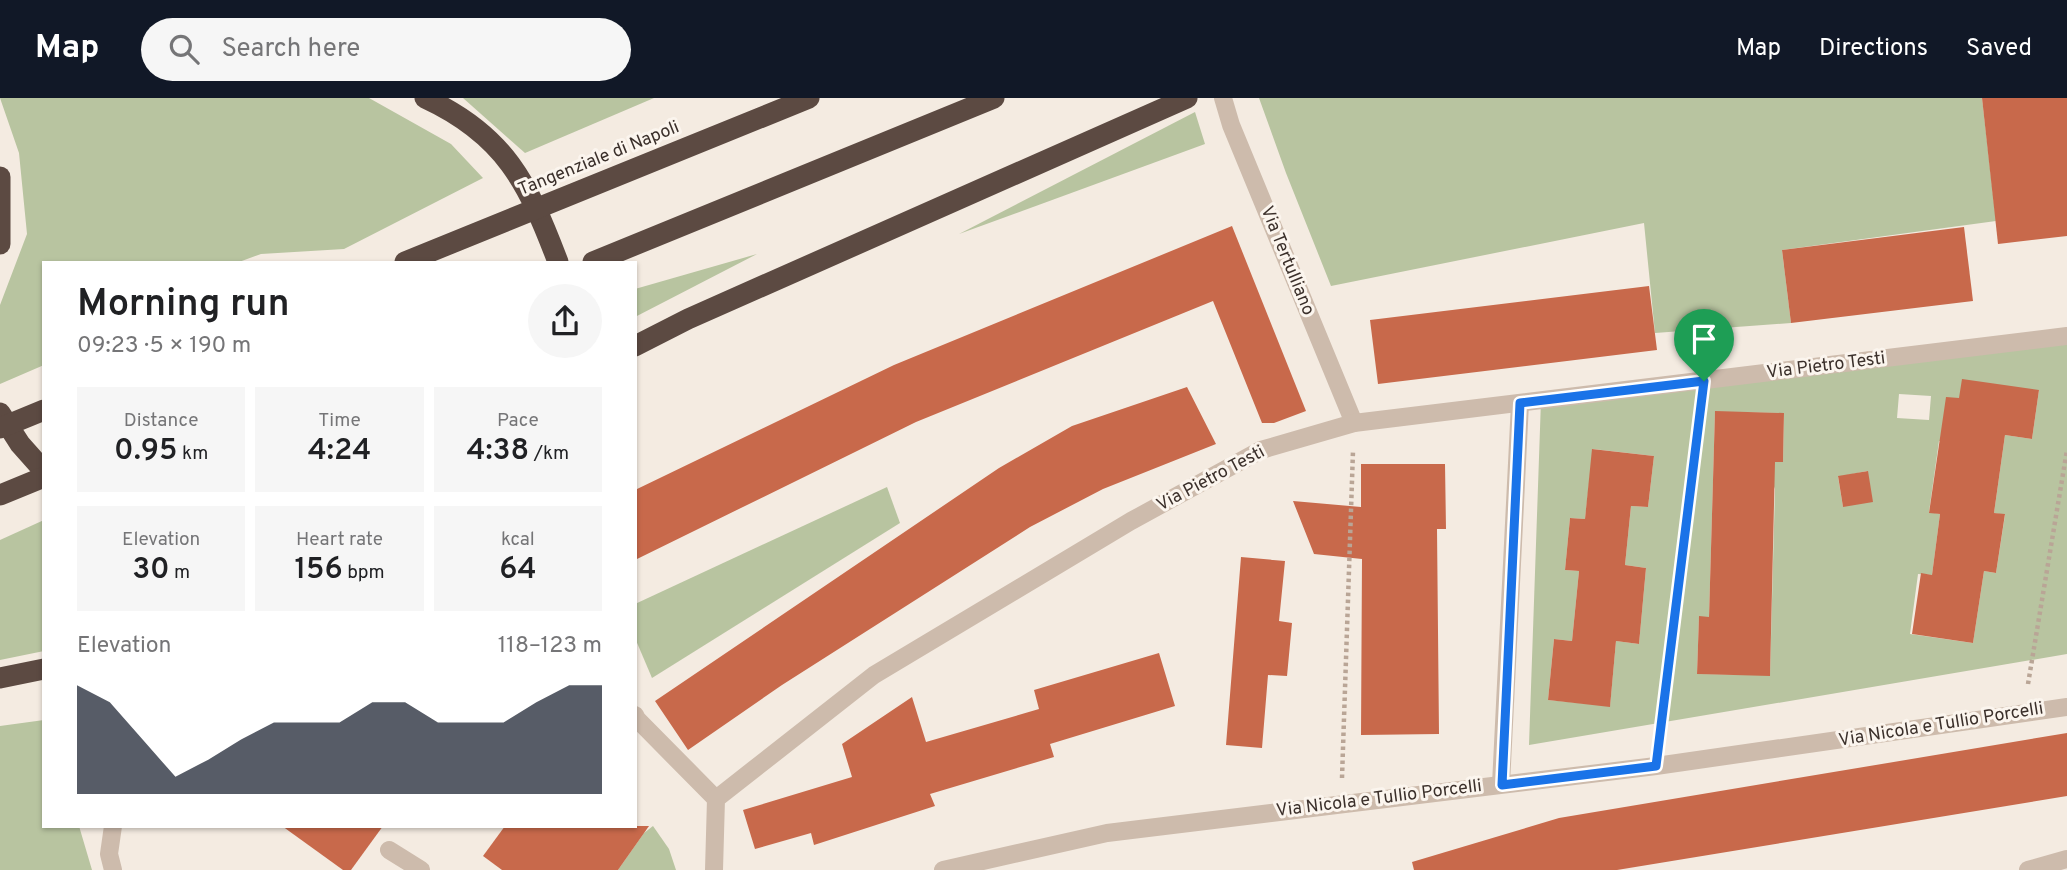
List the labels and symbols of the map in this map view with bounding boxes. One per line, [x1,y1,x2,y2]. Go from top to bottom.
street label: Tangenziale di Napoli [515,116,683,202]
street label: Via Tertulliano [1255,203,1319,319]
pin [1674,309,1734,381]
street label: Via Pietro Testi [1765,347,1887,385]
street label: Via Pietro Testi [1153,441,1269,517]
street label: Via Nicola e Tullio Porcelli [1837,697,2045,753]
street label: Via Nicola e Tullio Porcelli [1275,775,1483,823]

